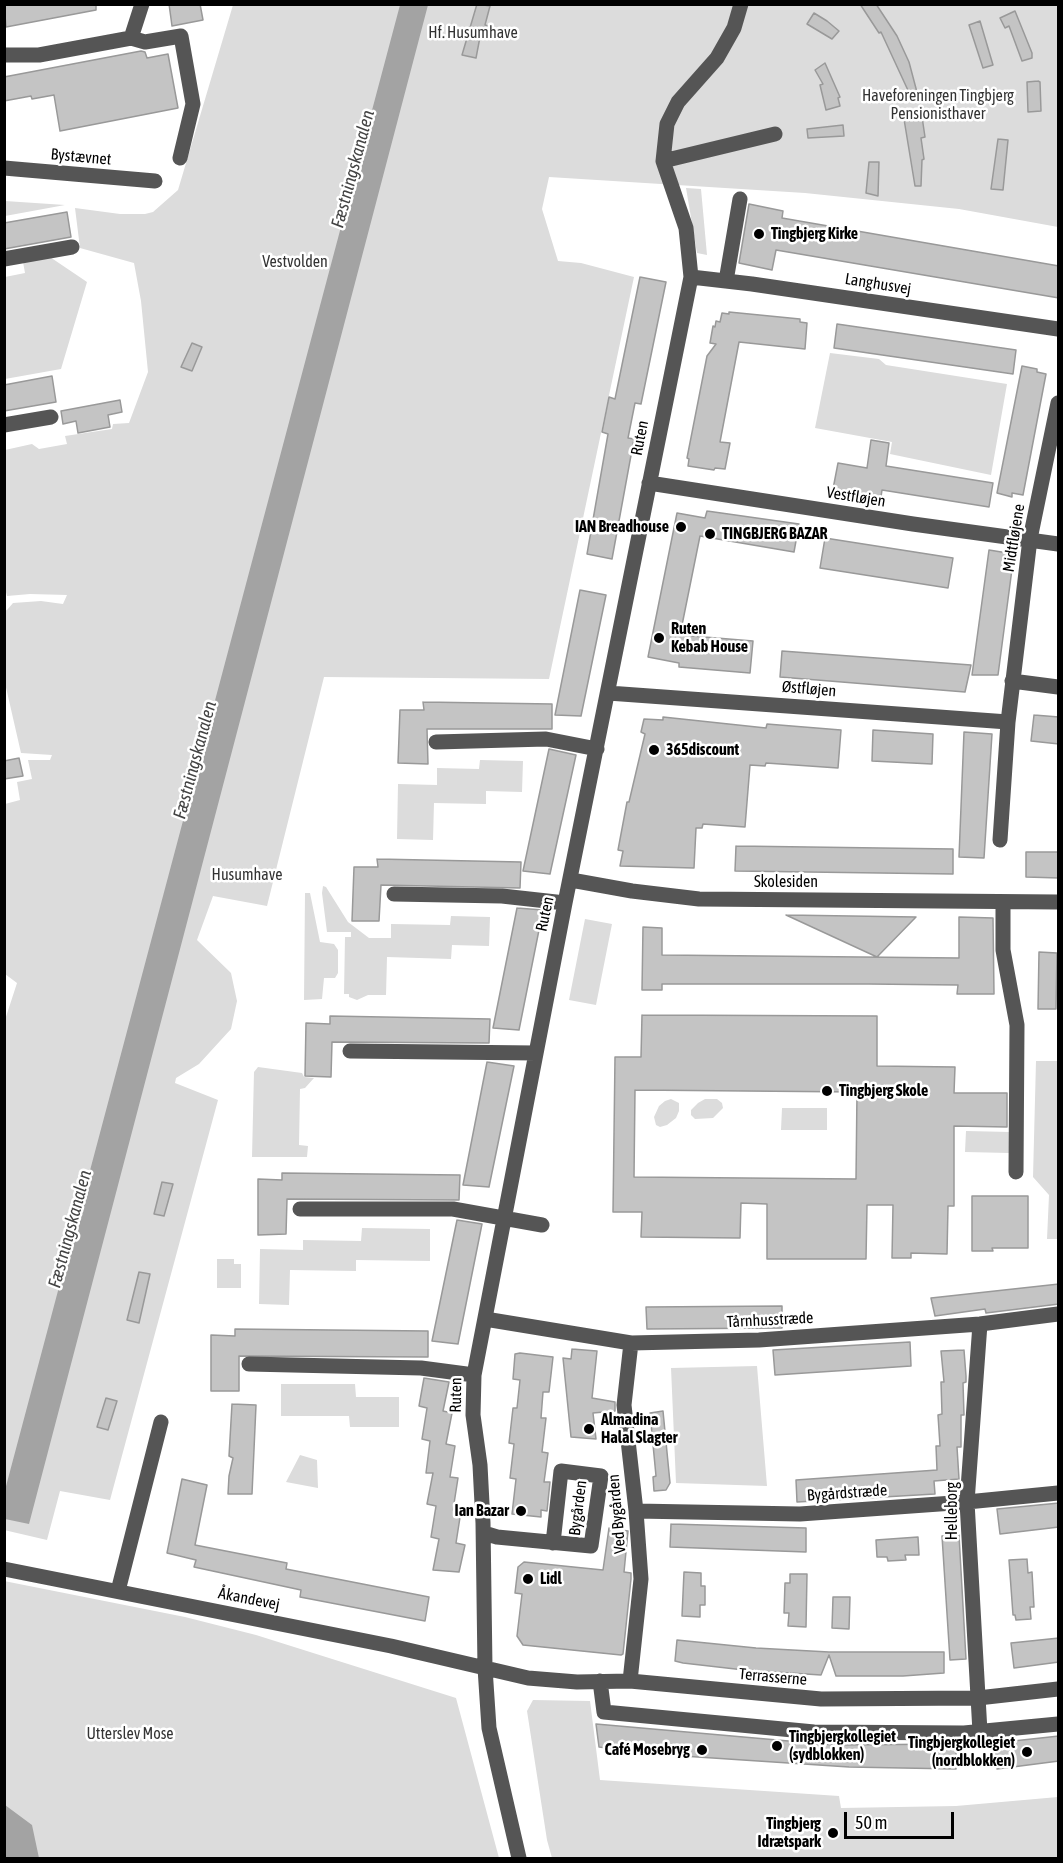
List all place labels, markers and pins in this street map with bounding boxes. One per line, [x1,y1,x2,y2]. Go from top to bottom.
place label: Tingbjerg Kirke [771,224,858,244]
marker: Tingbjerg Kirke [752,227,766,241]
place label: IAN Breadhouse [575,517,669,537]
marker: IAN Breadhouse [674,520,688,534]
place label: TINGBJERG BAZAR [722,524,828,544]
marker: TINGBJERG BAZAR [703,527,717,541]
place label: Ruten Kebab House [671,619,748,657]
marker: Ruten Kebab House [652,631,666,645]
place label: 365discount [666,740,739,760]
marker: 365discount [647,743,661,757]
place label: Tingbjerg Skole [839,1081,928,1101]
marker: Tingbjerg Skole [820,1084,834,1098]
place label: Almadina Halal Slagter [601,1410,678,1448]
marker: Almadina Halal Slagter [582,1422,596,1436]
place label: Ian Bazar [455,1501,509,1521]
marker: Ian Bazar [514,1504,528,1518]
place label: Lidl [540,1569,562,1589]
marker: Lidl [521,1572,535,1586]
place label: Tingbjergkollegiet (sydblokken) [789,1727,896,1765]
place label: Tingbjergkollegiet (nordblokken) [908,1733,1015,1771]
marker: Tingbjergkollegiet (sydblokken) [770,1739,784,1753]
place label: Café Mosebryg [605,1740,690,1760]
marker: Café Mosebryg [695,1743,709,1757]
marker: Tingbjergkollegiet (nordblokken) [1020,1745,1034,1759]
place label: Tingbjerg Idrætspark [757,1814,821,1852]
marker: Tingbjerg Idrætspark [826,1826,840,1840]

